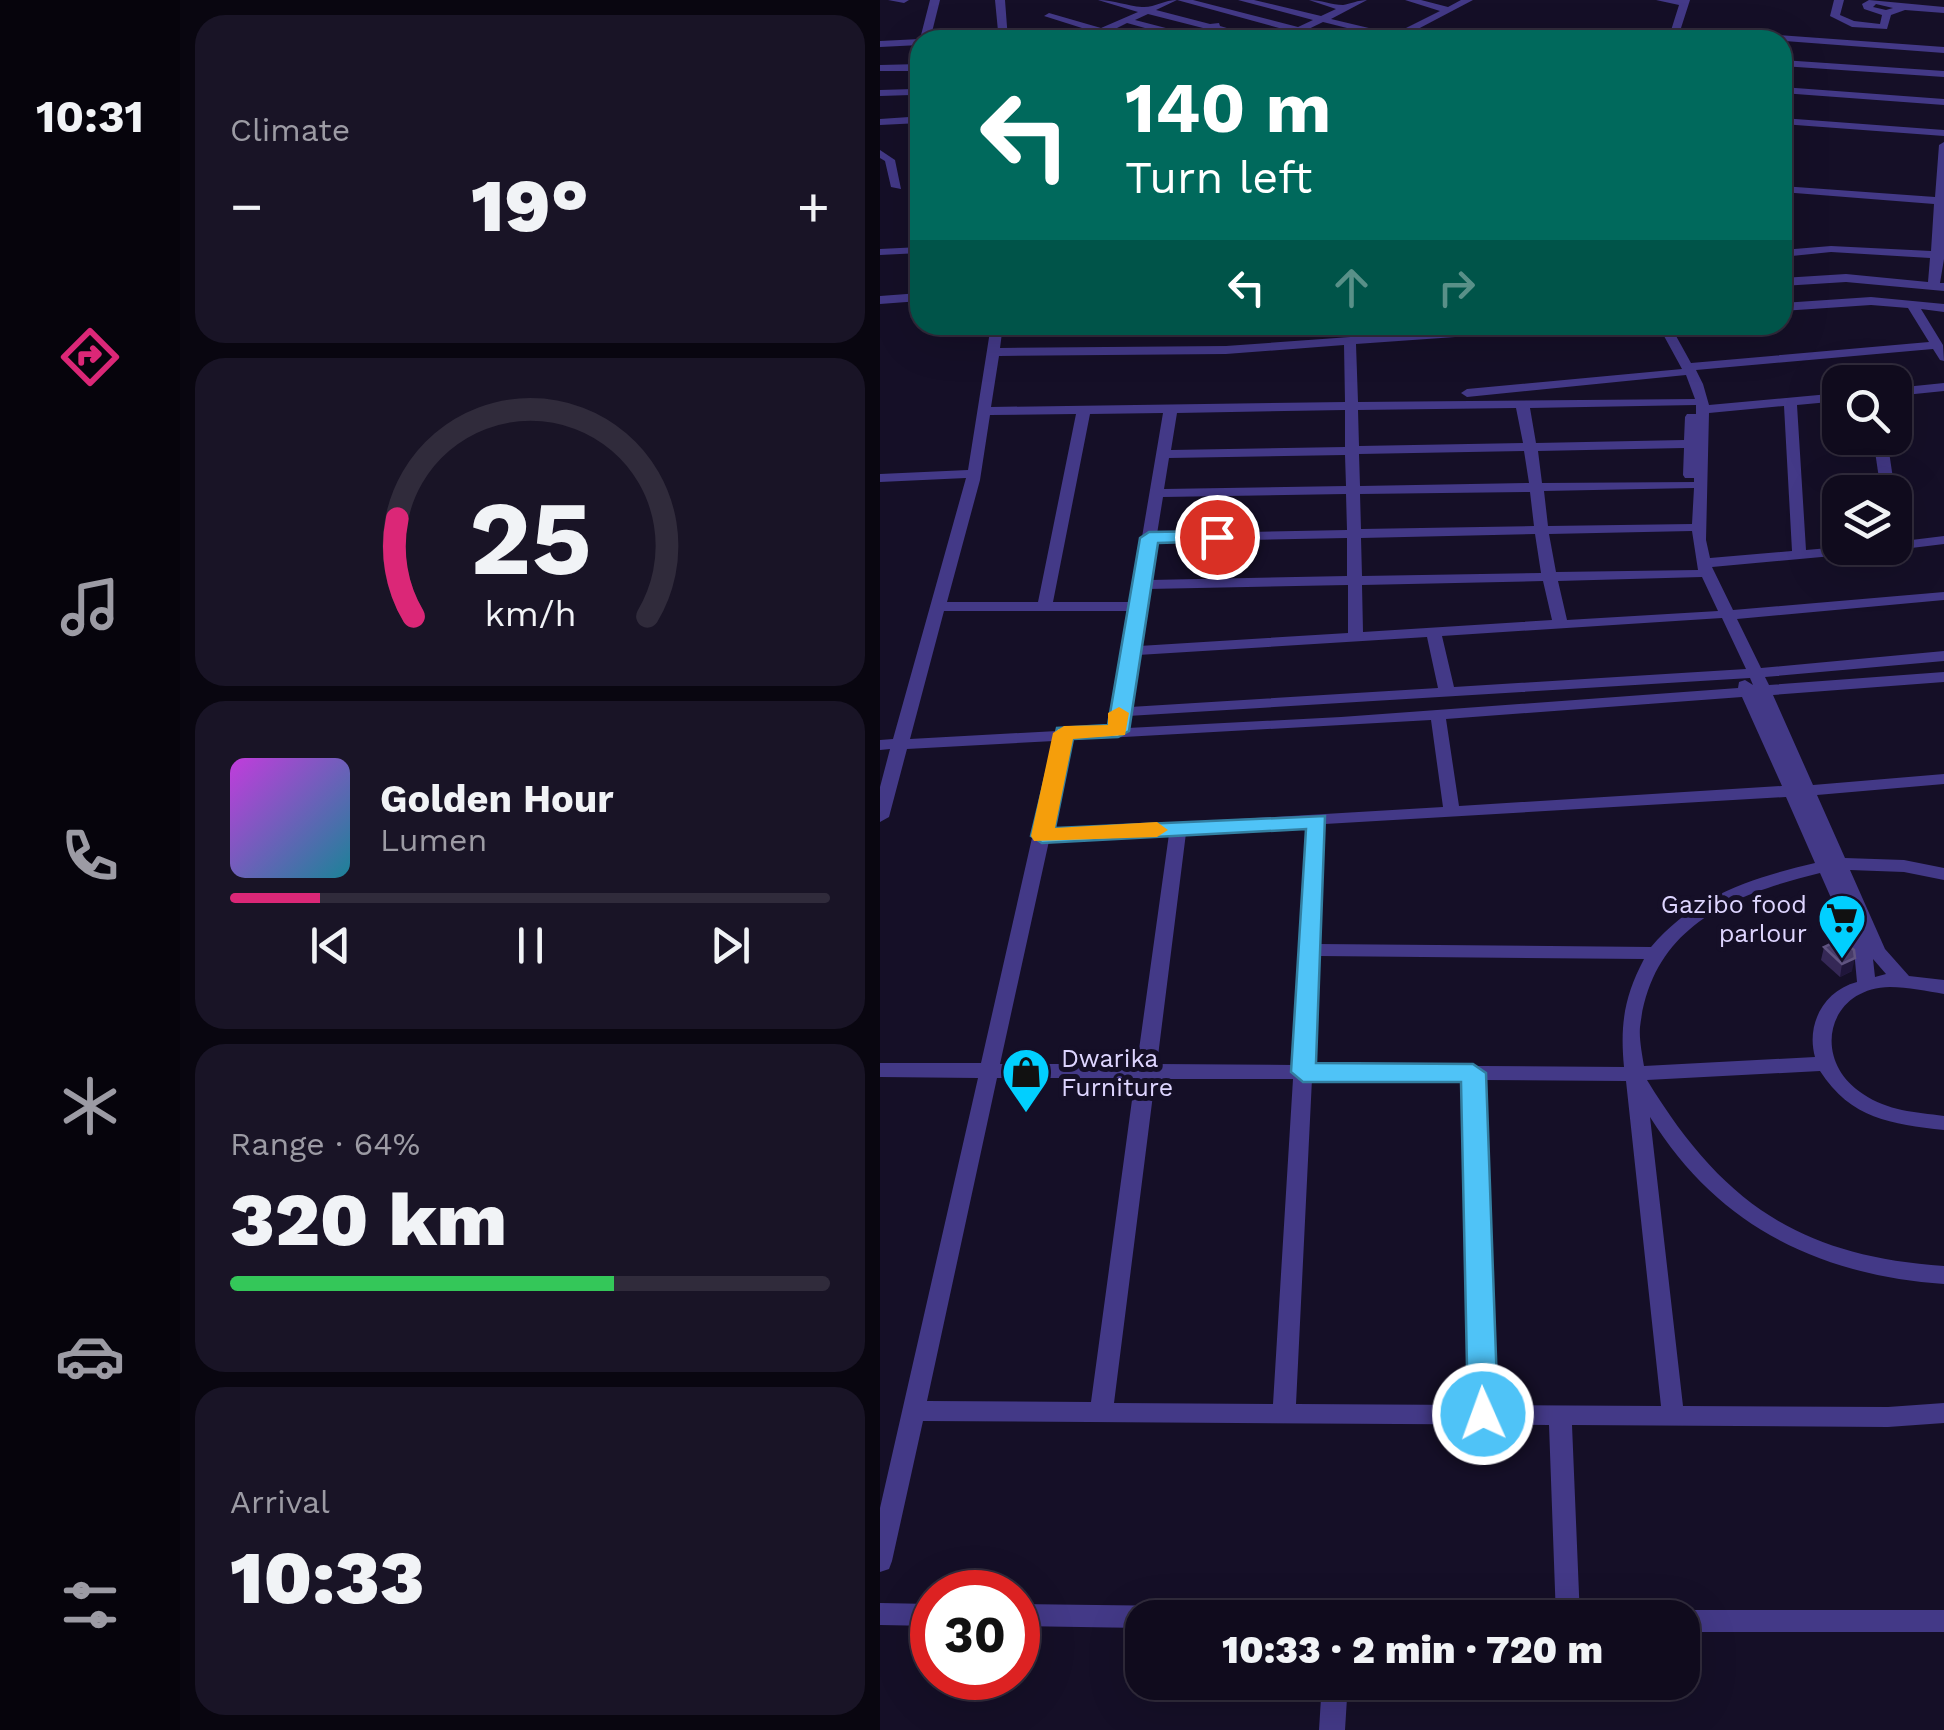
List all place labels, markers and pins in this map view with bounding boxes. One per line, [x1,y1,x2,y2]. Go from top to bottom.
pin [1175,495,1260,580]
place label: Gazibo food parlour [1661,890,1807,948]
supermarket icon: Gazibo food parlour [1816,892,1868,960]
place label: Dwarika Furniture [1061,1044,1173,1102]
shop icon: Dwarika Furniture [1000,1046,1052,1114]

